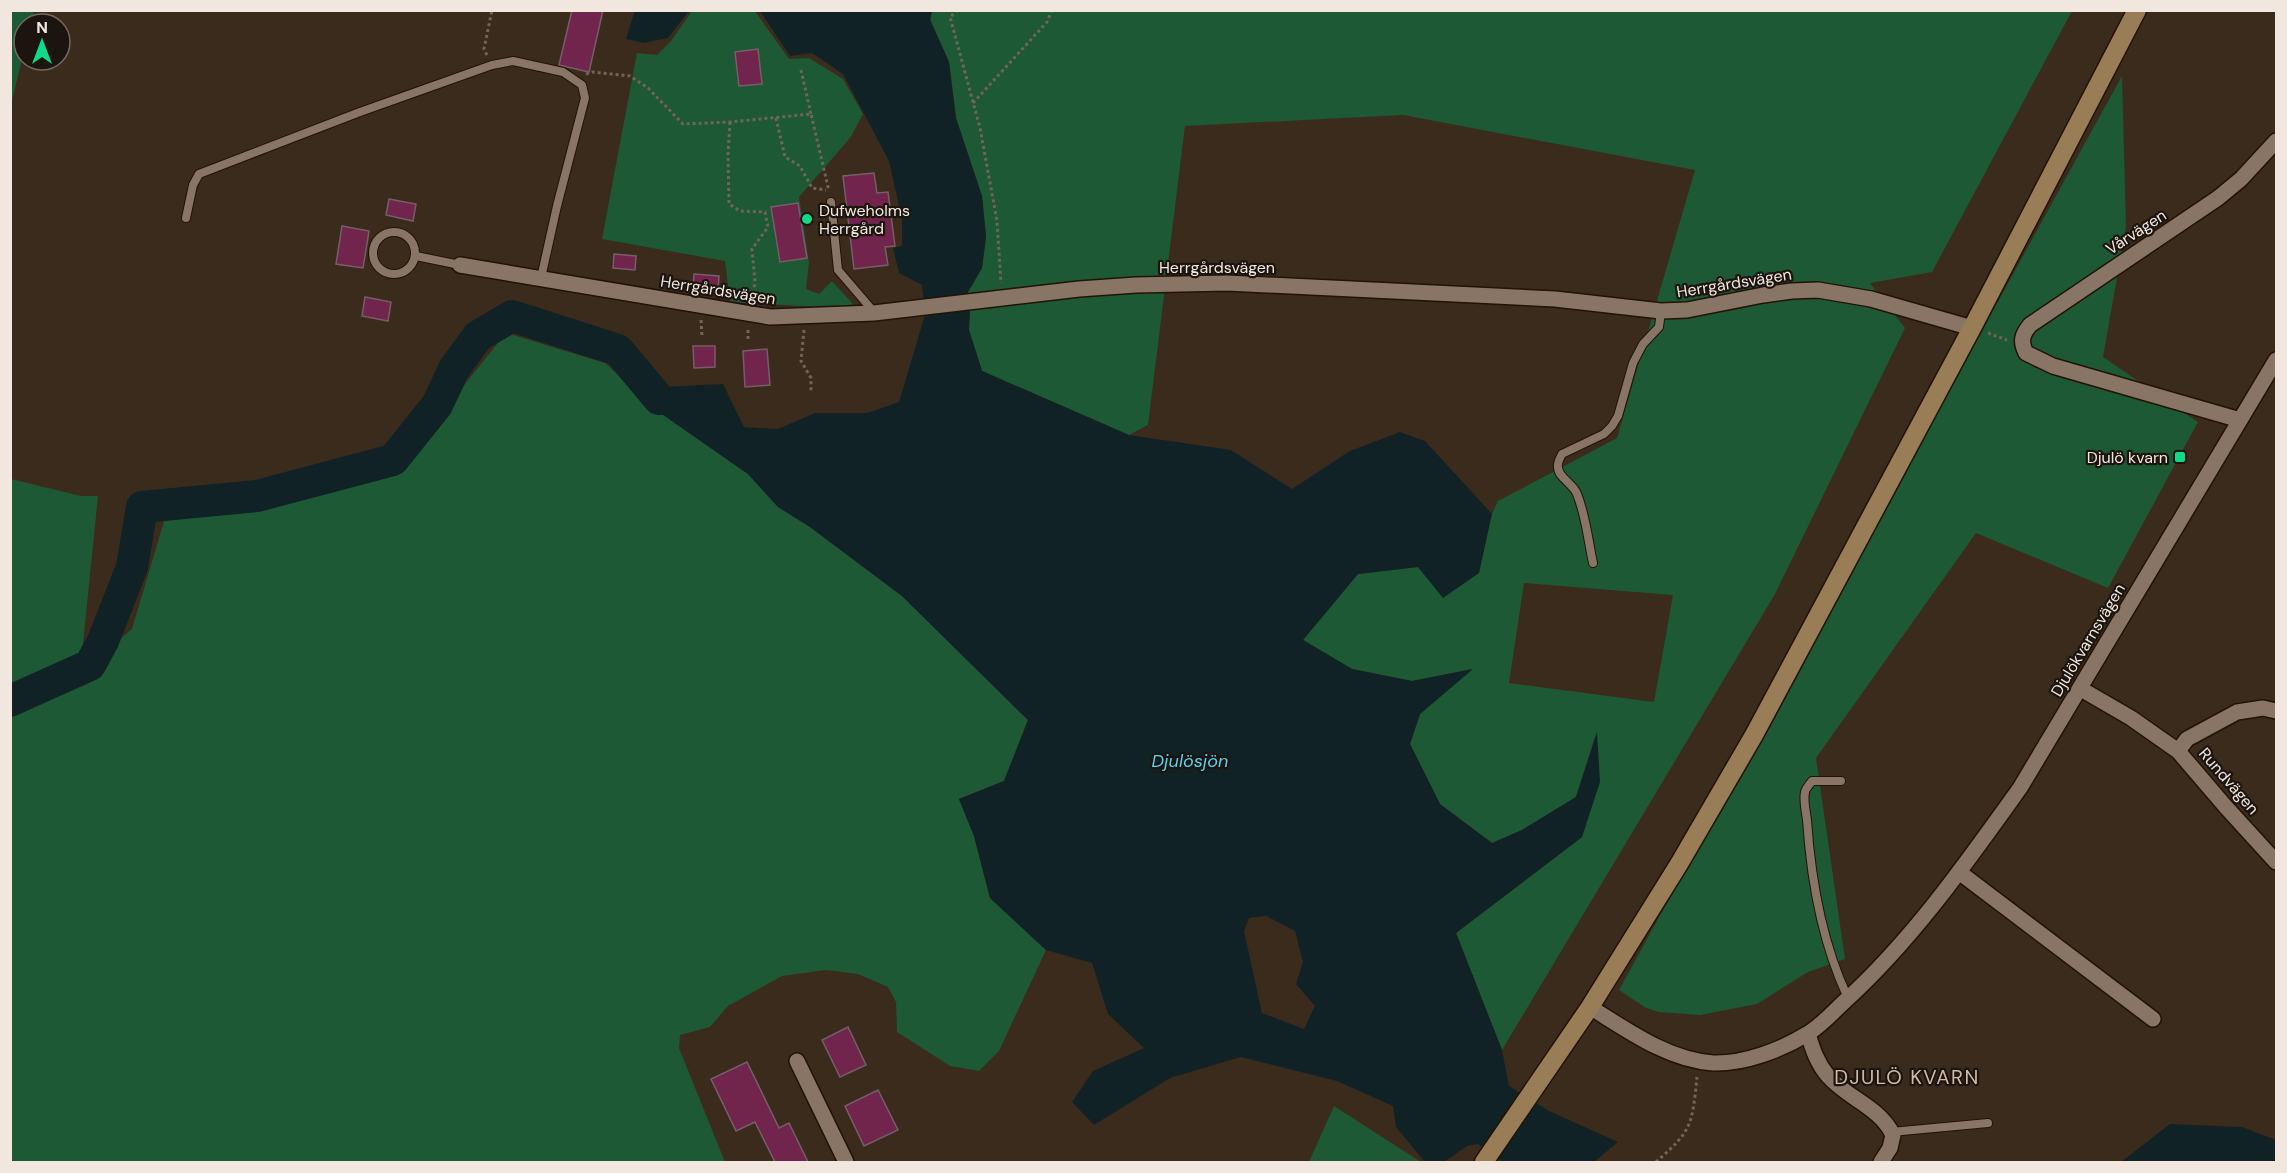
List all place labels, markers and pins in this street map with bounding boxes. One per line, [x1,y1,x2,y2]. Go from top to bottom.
place label: Dufweholms Herrgård [819,200,910,239]
marker: Dufweholms Herrgård [800,212,814,226]
place label: Djulö kvarn [2087,447,2168,468]
marker: Djulö kvarn [2173,450,2187,464]

